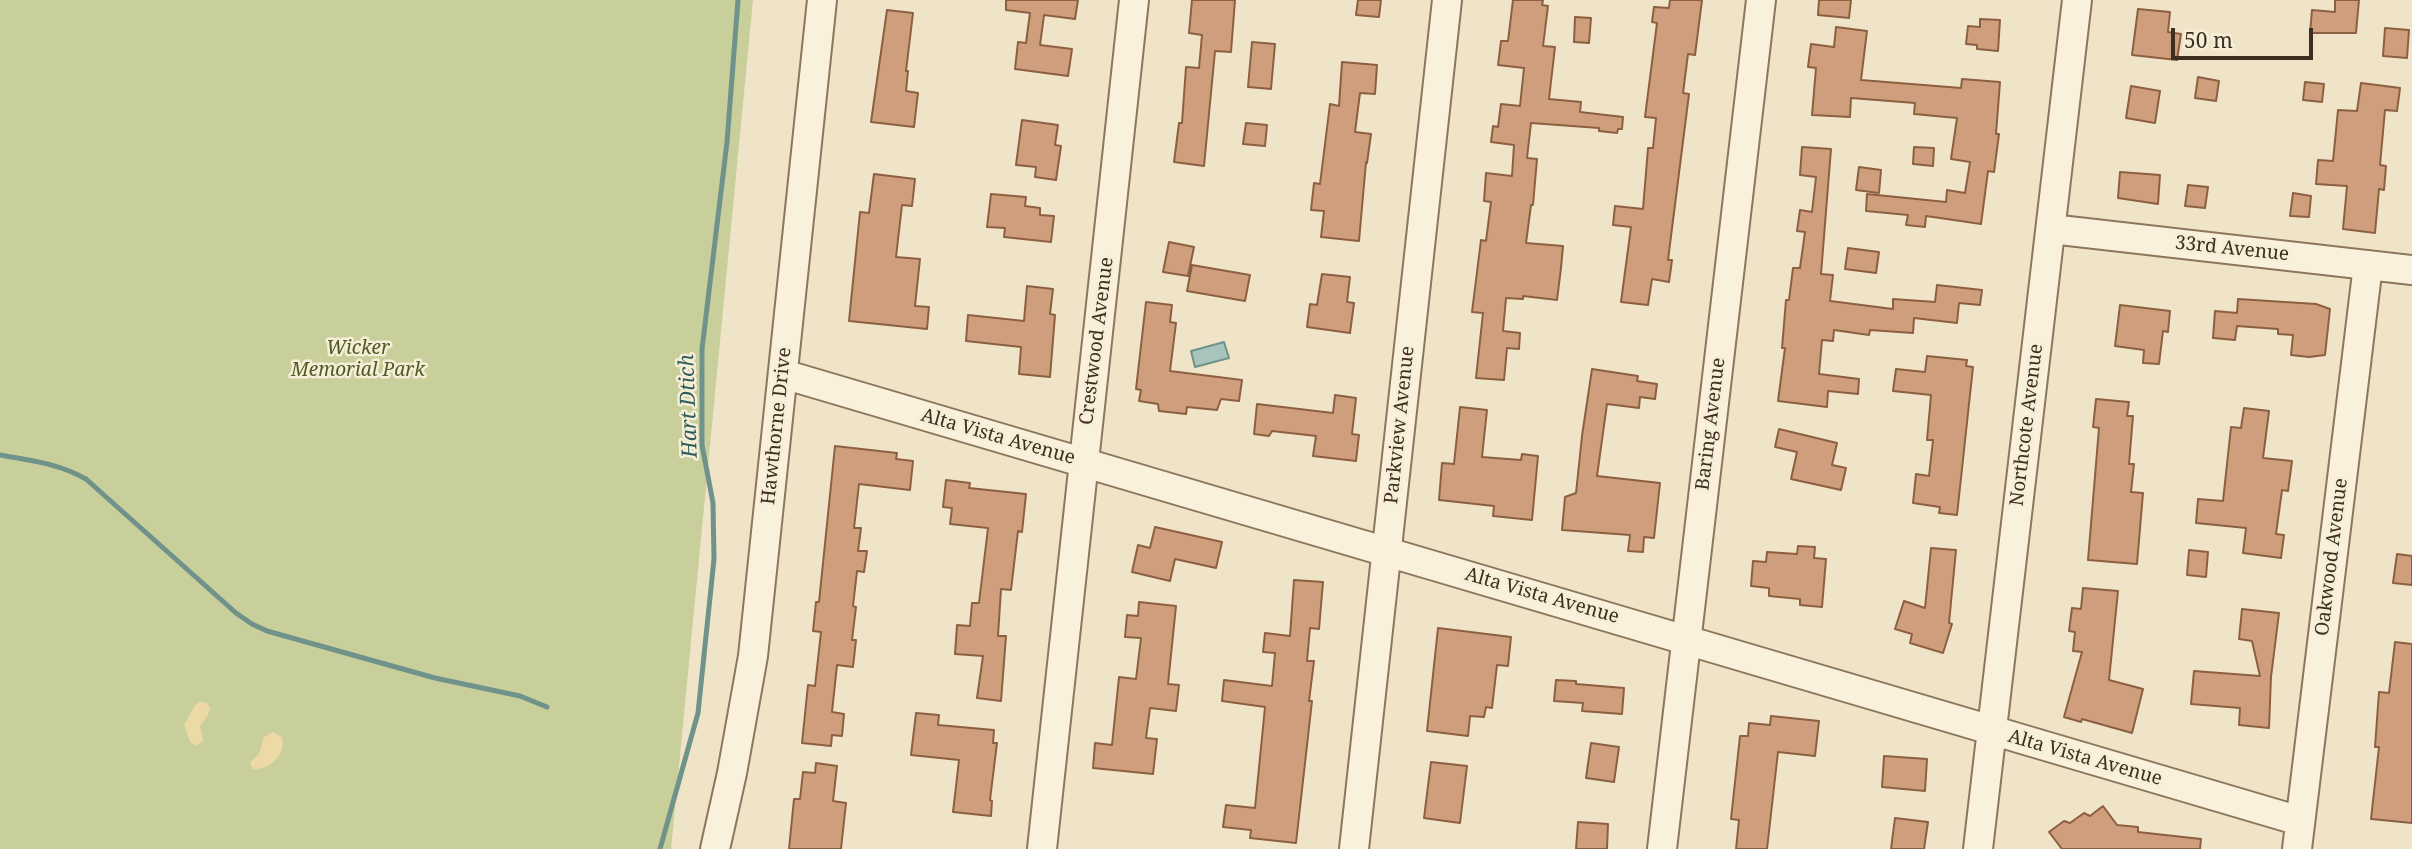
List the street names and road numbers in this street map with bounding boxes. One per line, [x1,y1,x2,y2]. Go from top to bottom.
street label: 33rd Avenue [2174,232,2290,266]
street label: Crestwood Avenue [1075,256,1119,426]
street label: Northcote Avenue [2006,343,2048,507]
street label: Parkview Avenue [1380,345,1420,505]
street label: Hawthorne Drive [757,346,797,506]
street label: Baring Avenue [1692,356,1730,492]
street label: Alta Vista Avenue [918,404,1078,470]
street label: Oakwood Avenue [2311,477,2353,637]
street label: Alta Vista Avenue [1462,563,1622,629]
street label: Alta Vista Avenue [2005,725,2165,791]

